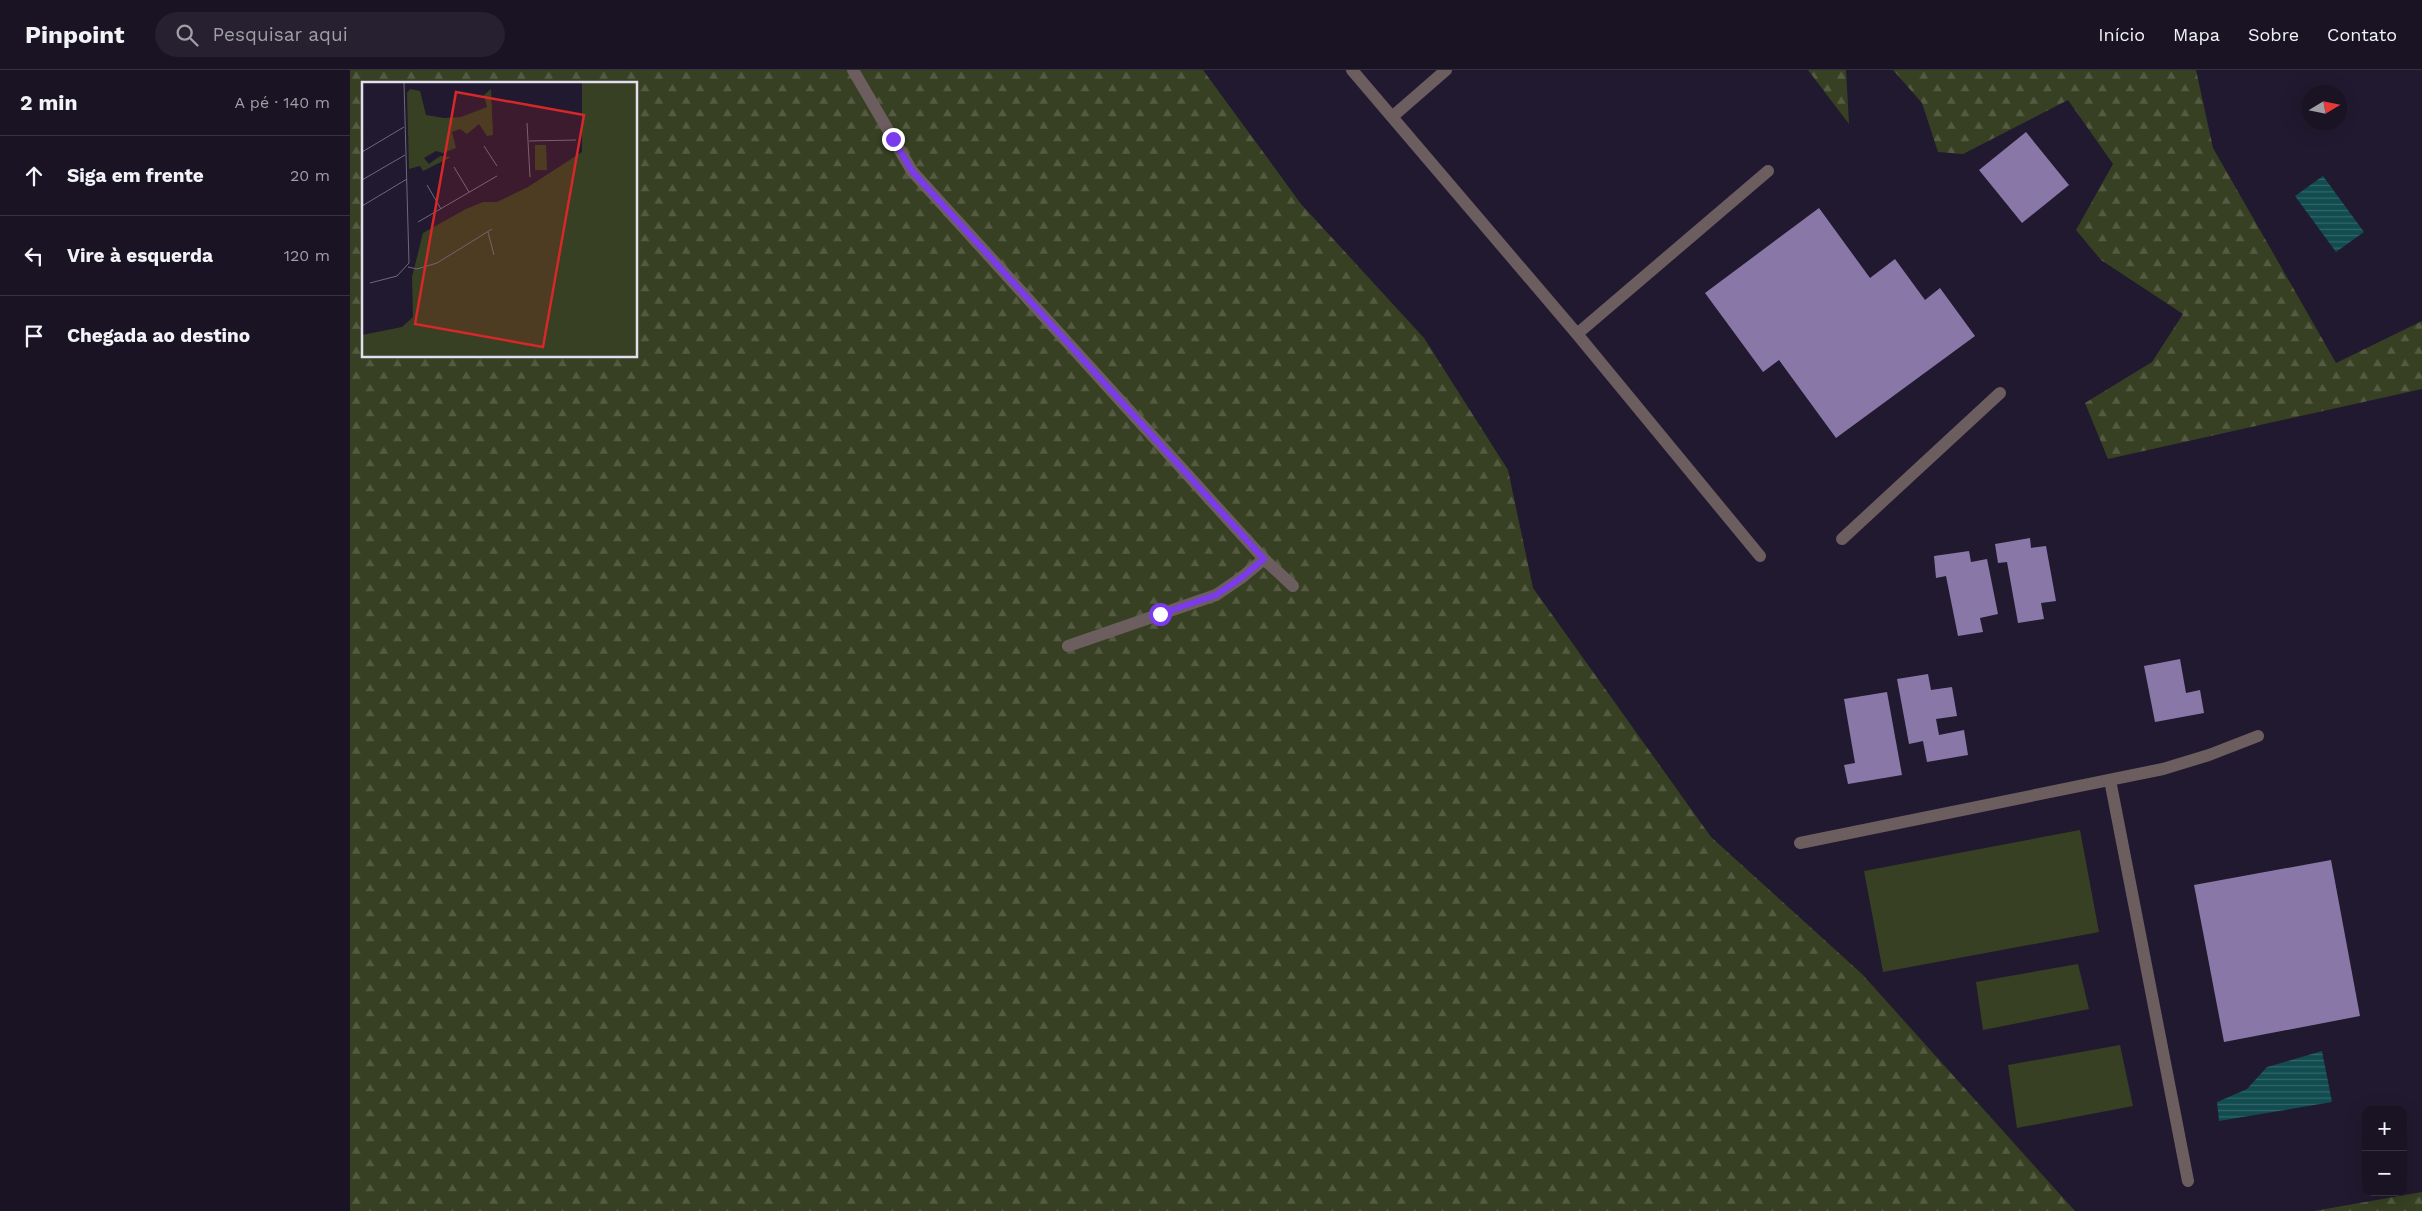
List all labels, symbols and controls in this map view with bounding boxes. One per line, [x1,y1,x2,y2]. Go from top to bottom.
search box [155,12,505,57]
text: Pinpoint [25,21,125,49]
icon: search [173,21,201,49]
text: Pesquisar aqui [213,23,348,46]
text: Início [2098,24,2145,45]
text: Mapa [2173,24,2220,45]
text: Sobre [2248,24,2299,45]
text: Contato [2327,24,2397,45]
inset map [362,82,638,358]
north arrow [2302,85,2347,130]
text: 2 min [20,90,77,115]
text: A pé · 140 m [234,93,330,112]
route end [882,128,905,151]
icon: ahead [20,162,48,190]
text: Siga em frente [67,164,204,187]
text: 20 m [290,166,330,185]
icon: left [20,242,48,270]
text: Vire à esquerda [67,244,213,267]
text: 120 m [284,246,330,265]
icon: arrive [20,322,48,350]
text: Chegada ao destino [67,324,250,347]
route start [1149,603,1172,626]
map controls [2362,1106,2407,1196]
button: + [2362,1106,2407,1151]
button: − [2362,1151,2407,1196]

